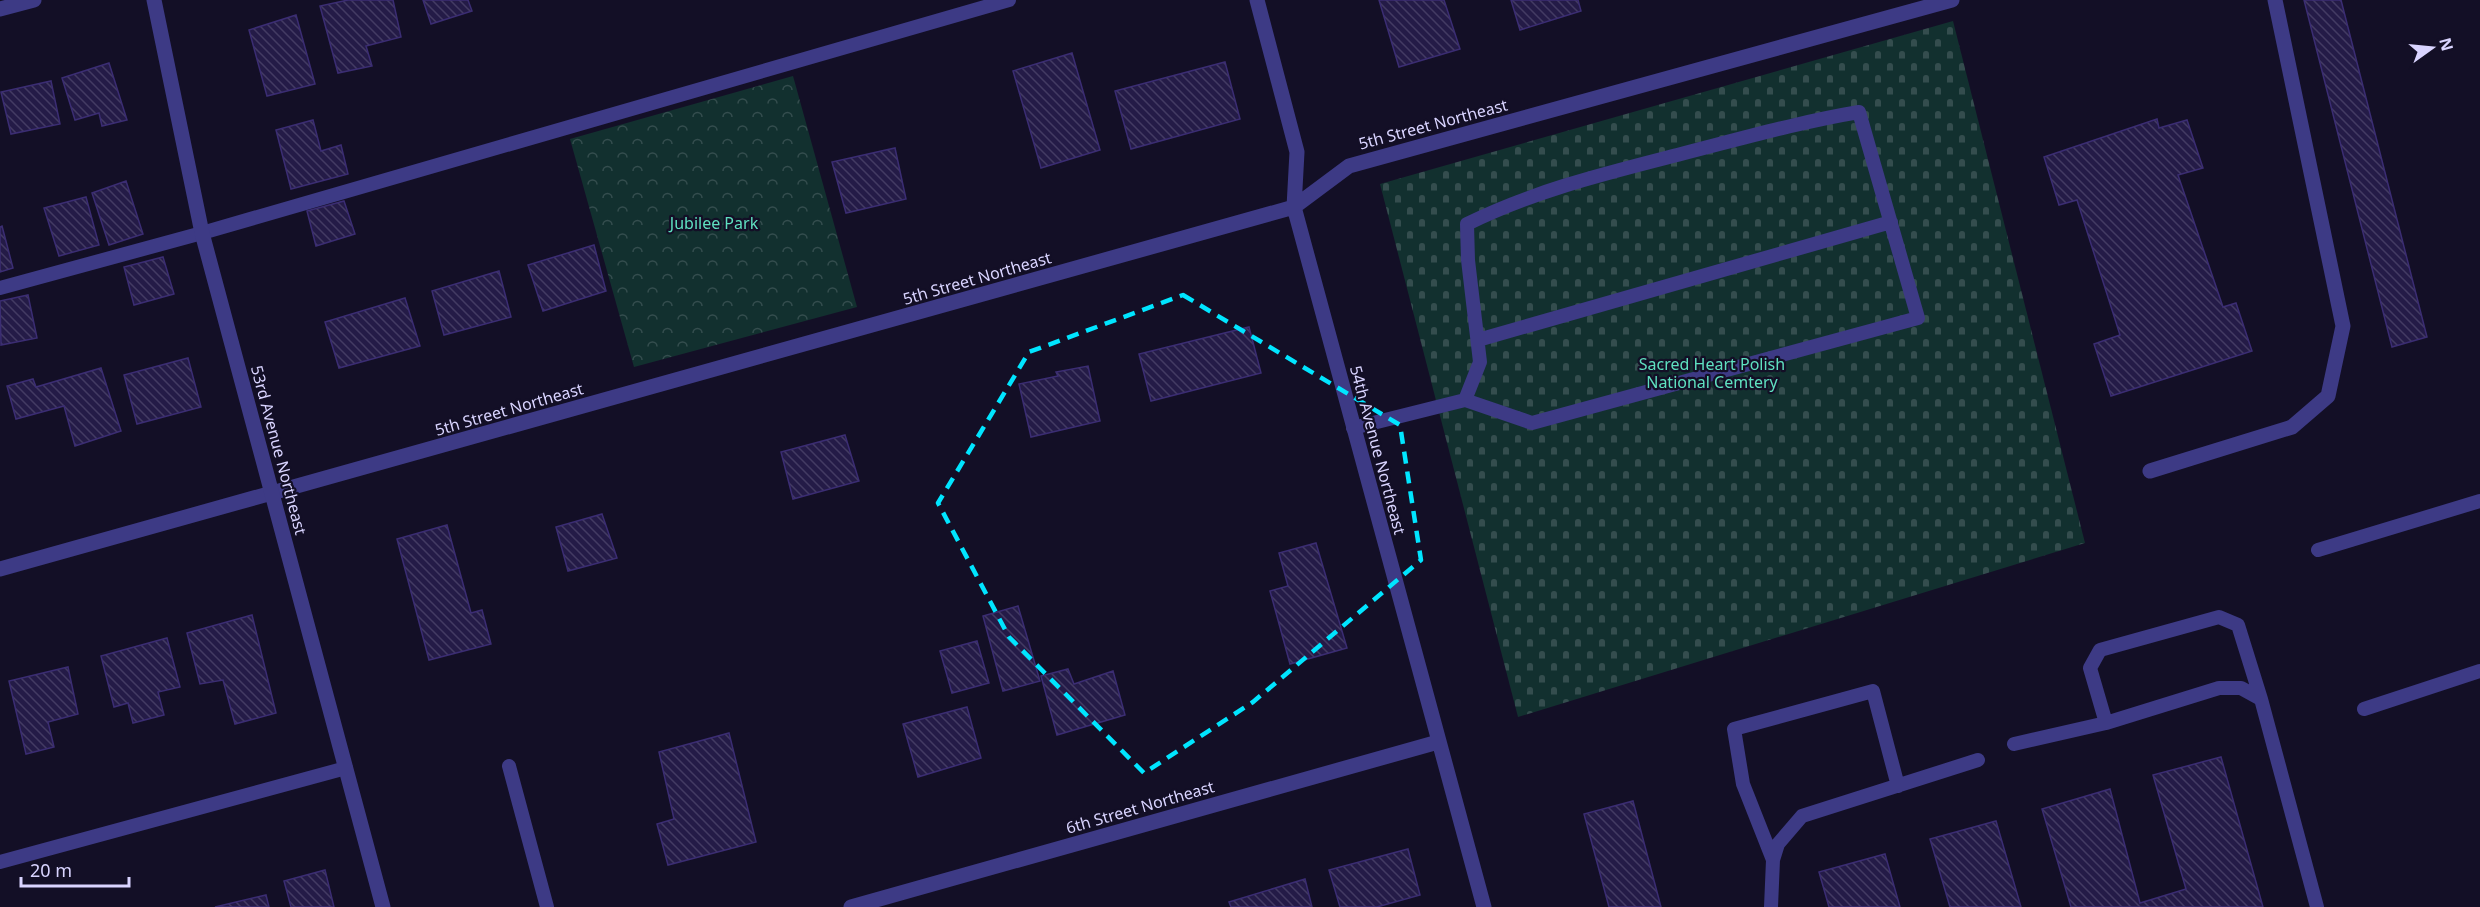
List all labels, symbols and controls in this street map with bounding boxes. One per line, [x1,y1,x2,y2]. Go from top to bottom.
north arrow [2402,18,2462,78]
text: N [2434,35,2459,53]
street label: 5th Street Northeast [1356,93,1510,154]
park label: Jubilee Park [668,212,759,234]
street label: 5th Street Northeast [900,246,1054,310]
park label: Sacred Heart Polish National Cemtery [1639,353,1785,393]
street label: 53rd Avenue Northeast [246,363,312,537]
street label: 54th Avenue Northeast [1345,363,1411,537]
street label: 5th Street Northeast [432,377,586,441]
street label: 6th Street Northeast [1063,775,1217,839]
scale bar [21,850,129,888]
text: 20 m [30,858,72,882]

